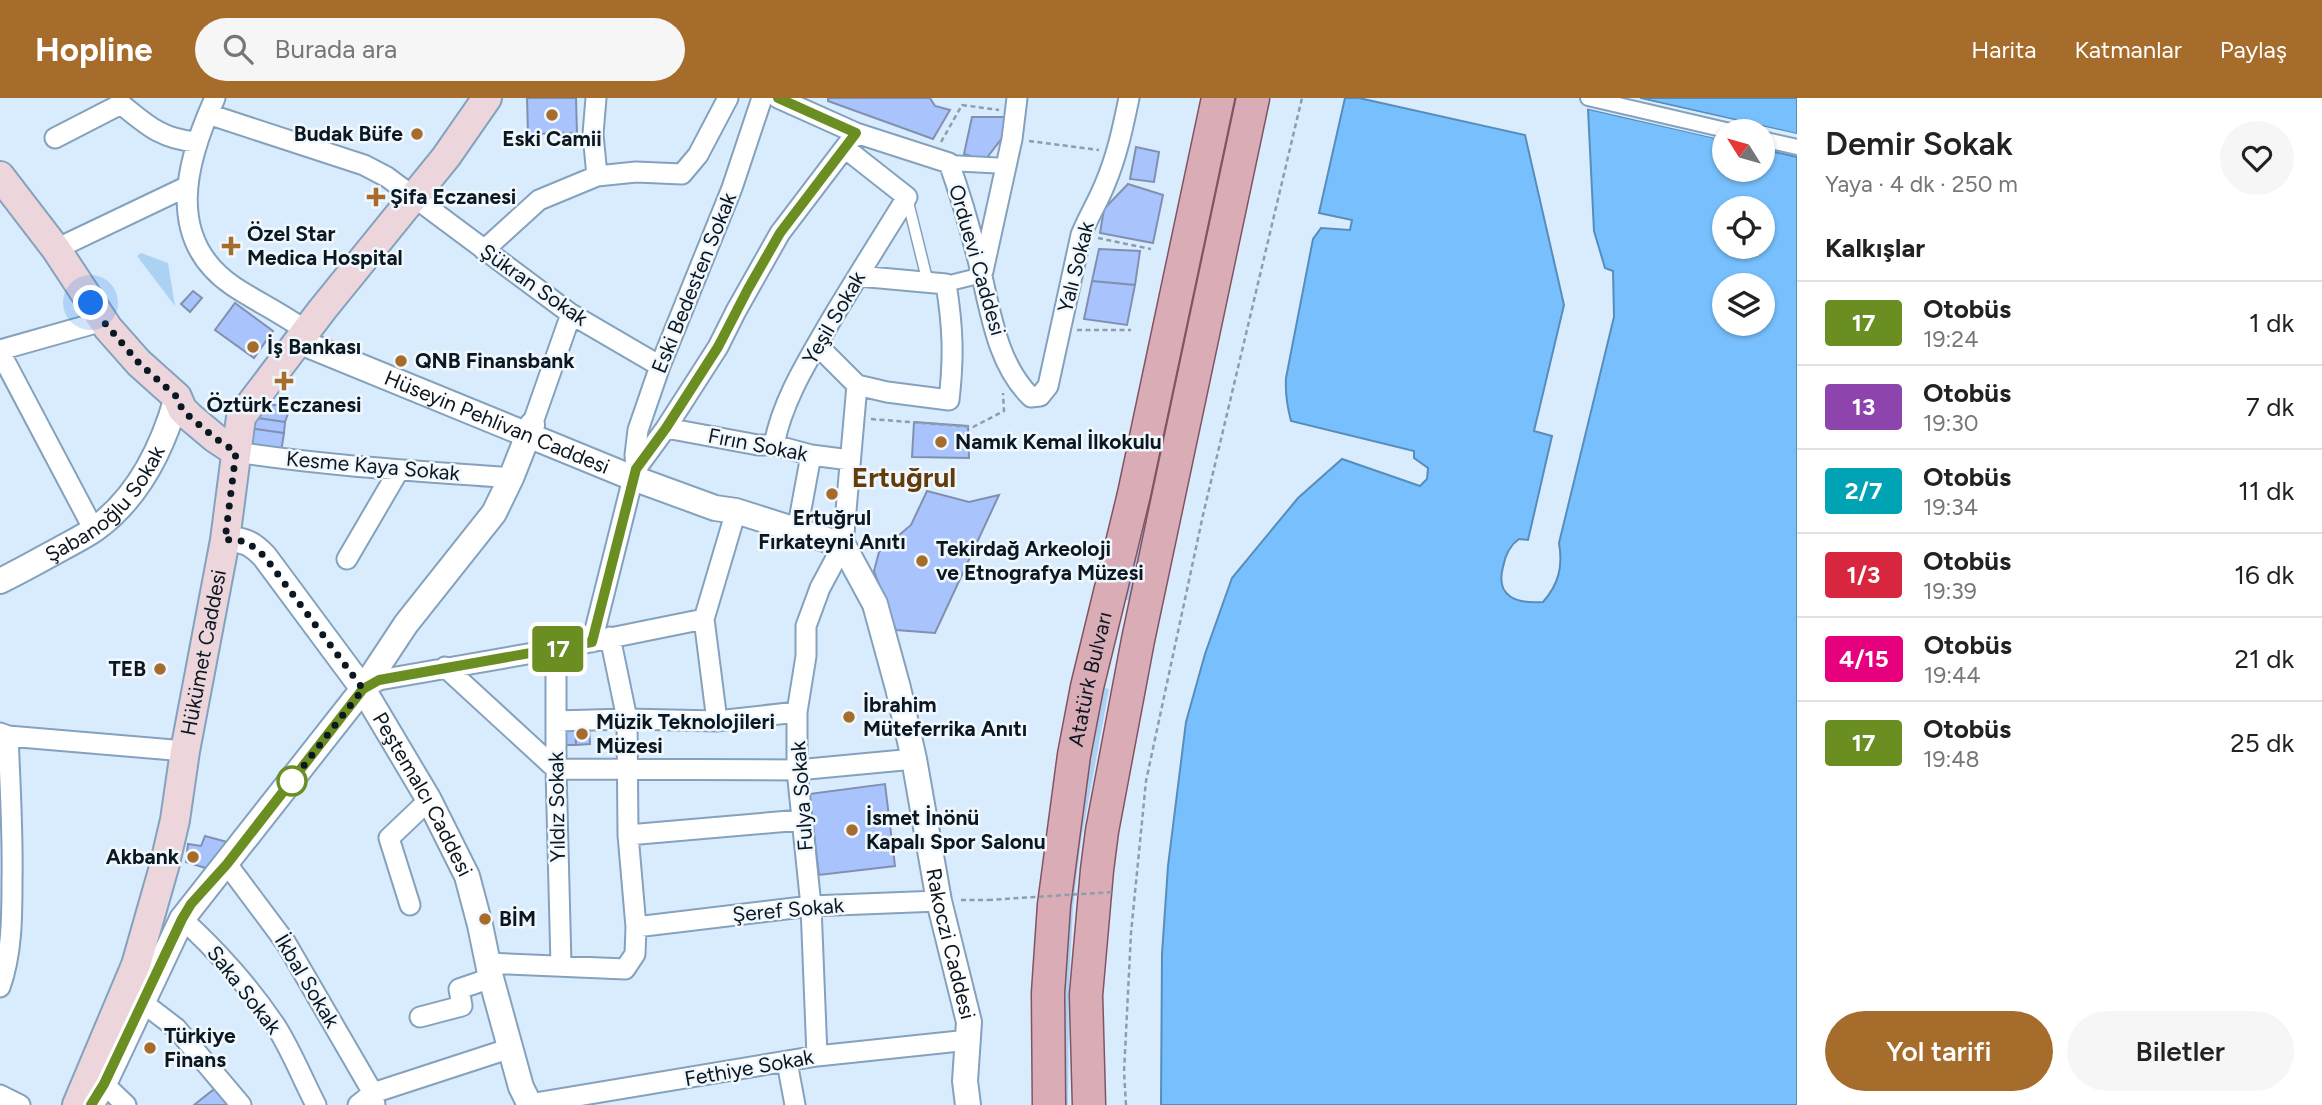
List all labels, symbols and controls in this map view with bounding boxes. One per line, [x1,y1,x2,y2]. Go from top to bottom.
search box [195,18,685,81]
text: Hopline [35,30,153,69]
icon: search [219,30,257,68]
text: Burada ara [275,33,397,65]
text: Harita [1971,35,2036,64]
text: Katmanlar [2074,35,2182,64]
text: Paylaş [2220,35,2287,64]
marker: Eski Camii [544,107,560,123]
north arrow [1712,119,1774,182]
map controls [1712,119,1775,336]
place label: Budak Büfe [294,121,403,146]
button: heart [2220,121,2294,195]
text: Demir Sokak [1825,124,2013,163]
marker: Budak Büfe [409,126,425,142]
place label: Eski Camii [502,126,602,151]
text: Yaya · 4 dk · 250 m [1825,170,2018,198]
street label: Orduevi Caddesi [944,181,1011,338]
place label: Şifa Eczanesi [390,184,516,209]
street label: Eski Bedesten Sokak [646,188,741,377]
marker: Şifa Eczanesi [368,189,384,205]
button: locate [1712,196,1775,259]
street label: Yalı Sokak [1052,218,1099,315]
place label: Özel Star Medica Hospital [247,221,403,270]
text: Kalkışlar [1825,232,1925,264]
marker: Özel Star Medica Hospital [221,236,241,256]
street label: Şükran Sokak [476,238,593,331]
street label: Yeşil Sokak [797,266,871,369]
button: layers [1712,273,1775,336]
your location [73,285,108,320]
text: Otobüs [1923,293,2011,325]
text: 1 dk [2249,307,2294,339]
text: 17 [1852,308,1875,337]
text: 19:24 [1923,325,1978,353]
place label: İş Bankası [267,334,361,359]
marker: İş Bankası [245,339,261,355]
place label: QNB Finansbank [415,348,575,373]
marker: QNB Finansbank [393,353,409,369]
street label: Hüseyin Pehlivan Caddesi [381,365,613,479]
marker: Öztürk Eczanesi [276,373,292,389]
text: Otobüs [1923,377,2011,409]
text: 7 dk [2246,391,2294,423]
place label: Öztürk Eczanesi [206,392,362,417]
text: 13 [1852,392,1875,421]
text: 19:30 [1923,409,1979,437]
street label: Fırın Sokak [706,423,811,467]
place label: Namık Kemal İlkokulu [955,429,1162,454]
marker: Namık Kemal İlkokulu [933,434,949,450]
street label: Şabanoğlu Sokak [41,441,170,567]
street label: Kesme Kaya Sokak [285,445,462,486]
district label: Ertuğrul [852,460,956,494]
text: Otobüs [1923,461,2011,493]
text: 11 dk [2238,475,2294,507]
text: 2/7 [1845,476,1882,505]
marker: Ertuğrul Fırkateyni Anıtı [824,486,840,502]
text: 19:34 [1923,493,1978,521]
place label: Ertuğrul Fırkateyni Anıtı [758,505,906,554]
place label: Tekirdağ Arkeoloji ve Etnografya Müzesi [936,536,1144,585]
text: Otobüs [1923,545,2011,577]
marker: Tekirdağ Arkeoloji ve Etnografya Müzesi [914,553,930,569]
text: 16 dk [2234,559,2294,591]
text: 1/3 [1847,560,1880,589]
street label: Hükümet Caddesi [175,567,231,738]
text: 19:39 [1923,577,1977,605]
street label: Atatürk Bulvarı [1063,609,1117,749]
line badge: 17 [526,626,590,672]
text: Otobüs [1924,629,2012,661]
text: 17 [546,634,570,663]
text: 21 dk [2234,643,2294,675]
text: 4/15 [1839,644,1889,673]
place label: TEB [109,656,146,681]
marker: TEB [152,661,168,677]
text: 19:44 [1924,661,1981,689]
place label: İbrahim Müteferrika Anıtı [863,692,1027,741]
street label: Peştemalcı Caddesi [368,707,478,880]
place label: Müzik Teknolojileri Müzesi [596,709,775,758]
marker: İbrahim Müteferrika Anıtı [841,709,857,725]
text: Otobüs [1923,713,2011,745]
marker: Müzik Teknolojileri Müzesi [574,726,590,742]
text: 25 dk [2230,727,2294,759]
text: 17 [1852,728,1875,757]
street label: Fulya Sokak [785,739,818,852]
text: 19:48 [1923,745,1980,773]
street label: Yıldız Sokak [543,751,570,863]
unlabelled marker [277,766,307,796]
place label: İsmet İnönü Kapalı Spor Salonu [866,805,1046,854]
marker: İsmet İnönü Kapalı Spor Salonu [844,822,860,838]
place label: Akbank [106,844,180,869]
marker: Akbank [185,849,201,865]
street label: Rakoczi Caddesi [921,866,981,1022]
street label: Şeref Sokak [731,892,846,927]
place label: BİM [499,906,536,931]
marker: BİM [477,911,493,927]
street label: İkbal Sokak [270,929,346,1033]
street label: Saka Sokak [202,940,287,1040]
button: Yol tarifi [1825,1011,2053,1091]
button: Biletler [2067,1011,2294,1091]
place label: Türkiye Finans [164,1023,236,1072]
marker: Türkiye Finans [142,1040,158,1056]
street label: Fethiye Sokak [682,1044,816,1091]

